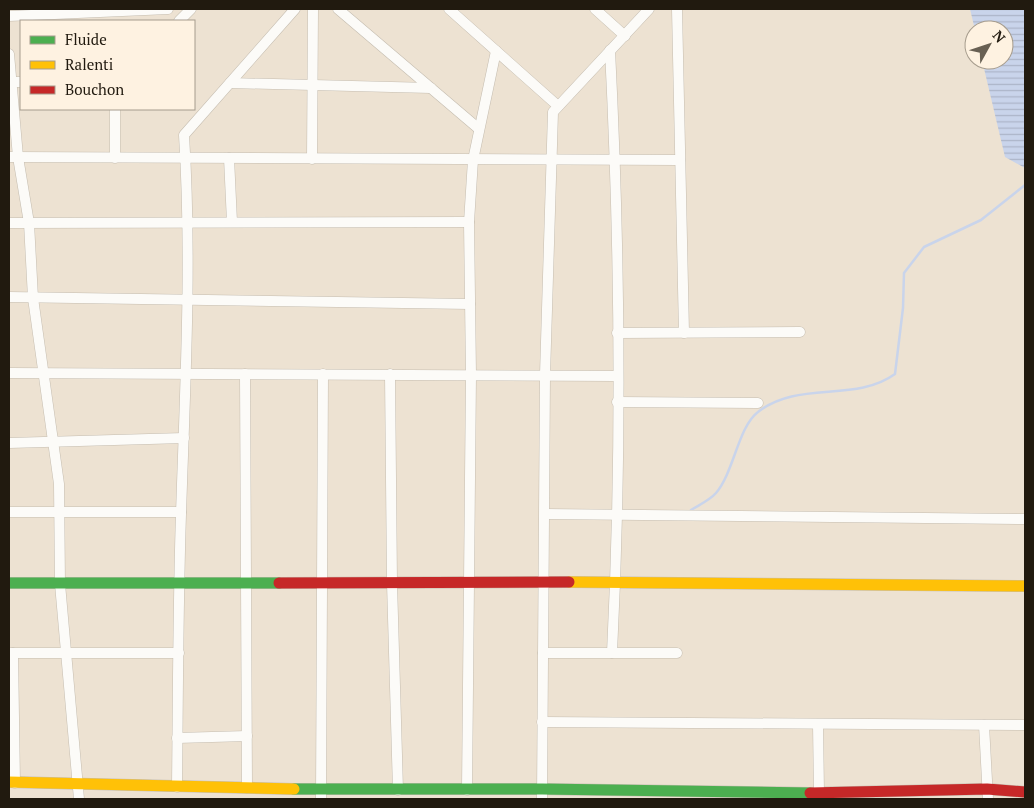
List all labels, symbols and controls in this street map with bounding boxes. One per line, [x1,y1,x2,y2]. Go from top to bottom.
legend [20,20,195,110]
north arrow [964,20,1014,70]
text: N [989,26,1010,47]
text: Fluide [65,29,107,49]
text: Ralenti [65,54,113,74]
text: Bouchon [65,79,124,99]

